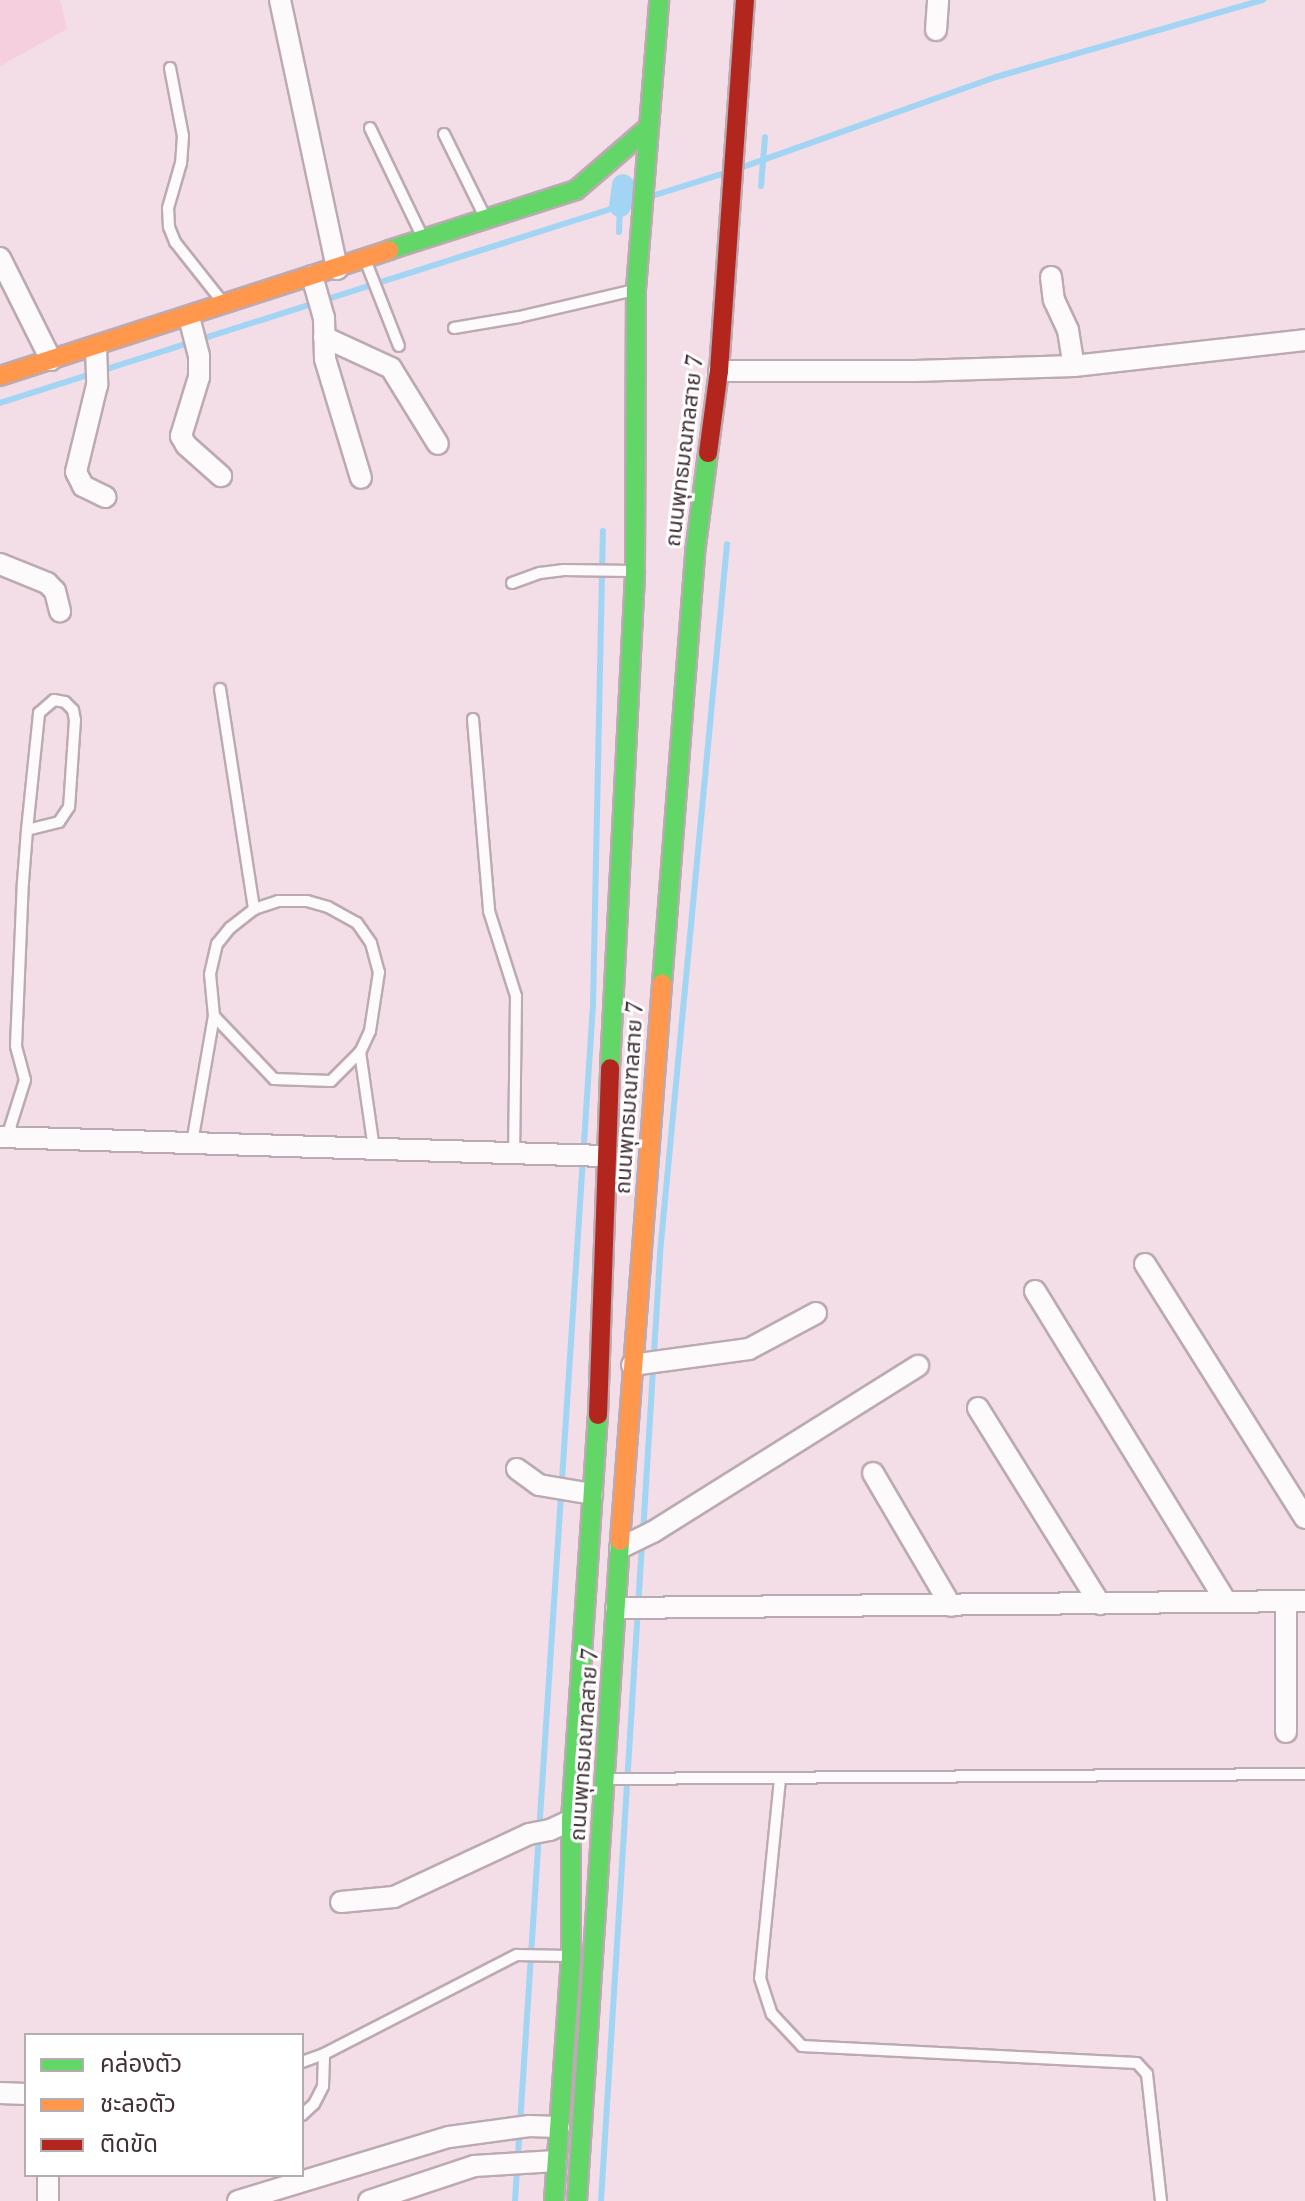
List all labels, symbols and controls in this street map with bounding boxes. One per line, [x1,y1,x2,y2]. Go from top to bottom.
street label: ถนนพุทธมณฑลสาย 7 [659,354,709,548]
street label: ถนนพุทธมณฑลสาย 7 [609,1001,649,1195]
street label: ถนนพุทธมณฑลสาย 7 [564,1648,604,1842]
legend [24,2033,304,2177]
text: คล่องตัว [100,2049,182,2078]
text: ชะลอตัว [100,2089,176,2118]
text: ติดขัด [100,2129,158,2158]

